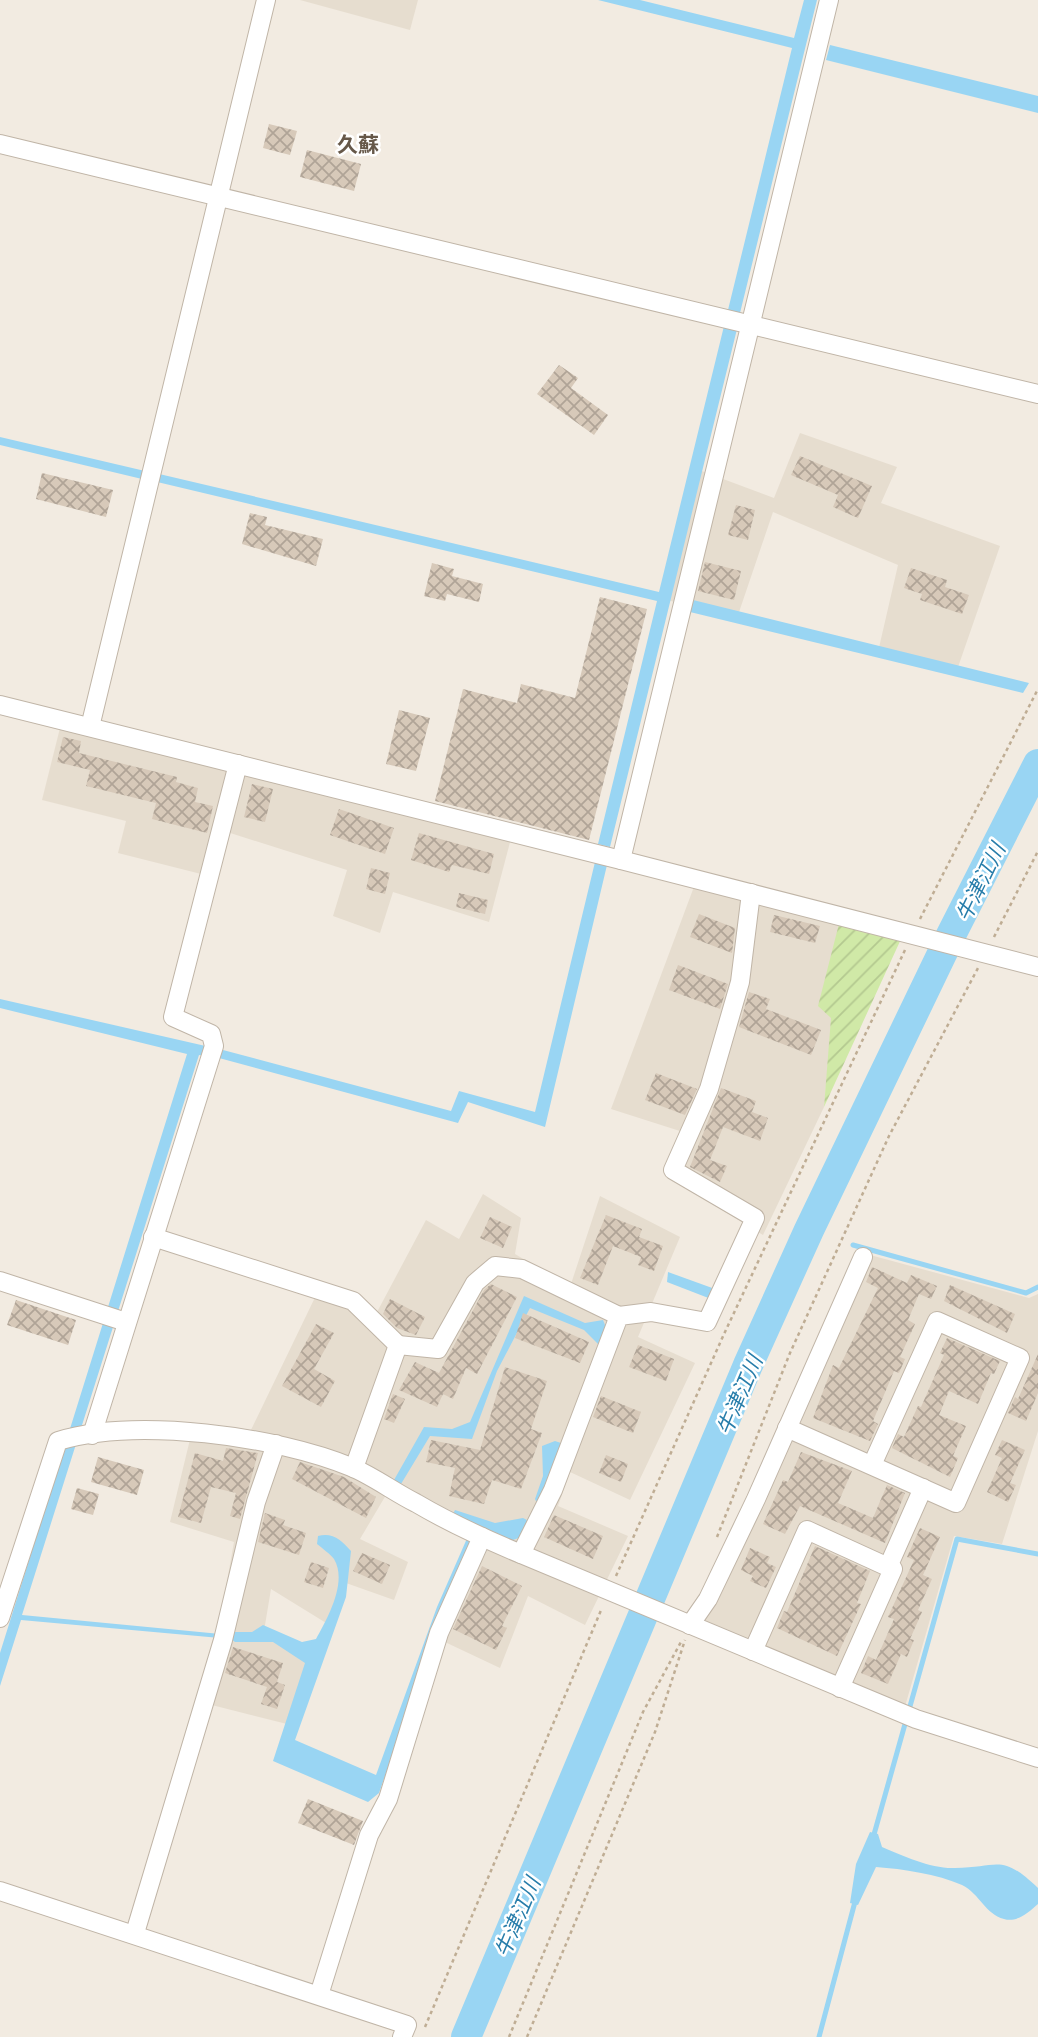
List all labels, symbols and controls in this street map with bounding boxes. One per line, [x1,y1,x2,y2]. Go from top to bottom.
district label: 久蘇 [337,132,379,156]
water label: 牛津江川 [951,837,1010,925]
water label: 牛津江川 [712,1350,767,1438]
water label: 牛津江川 [490,1872,545,1960]

